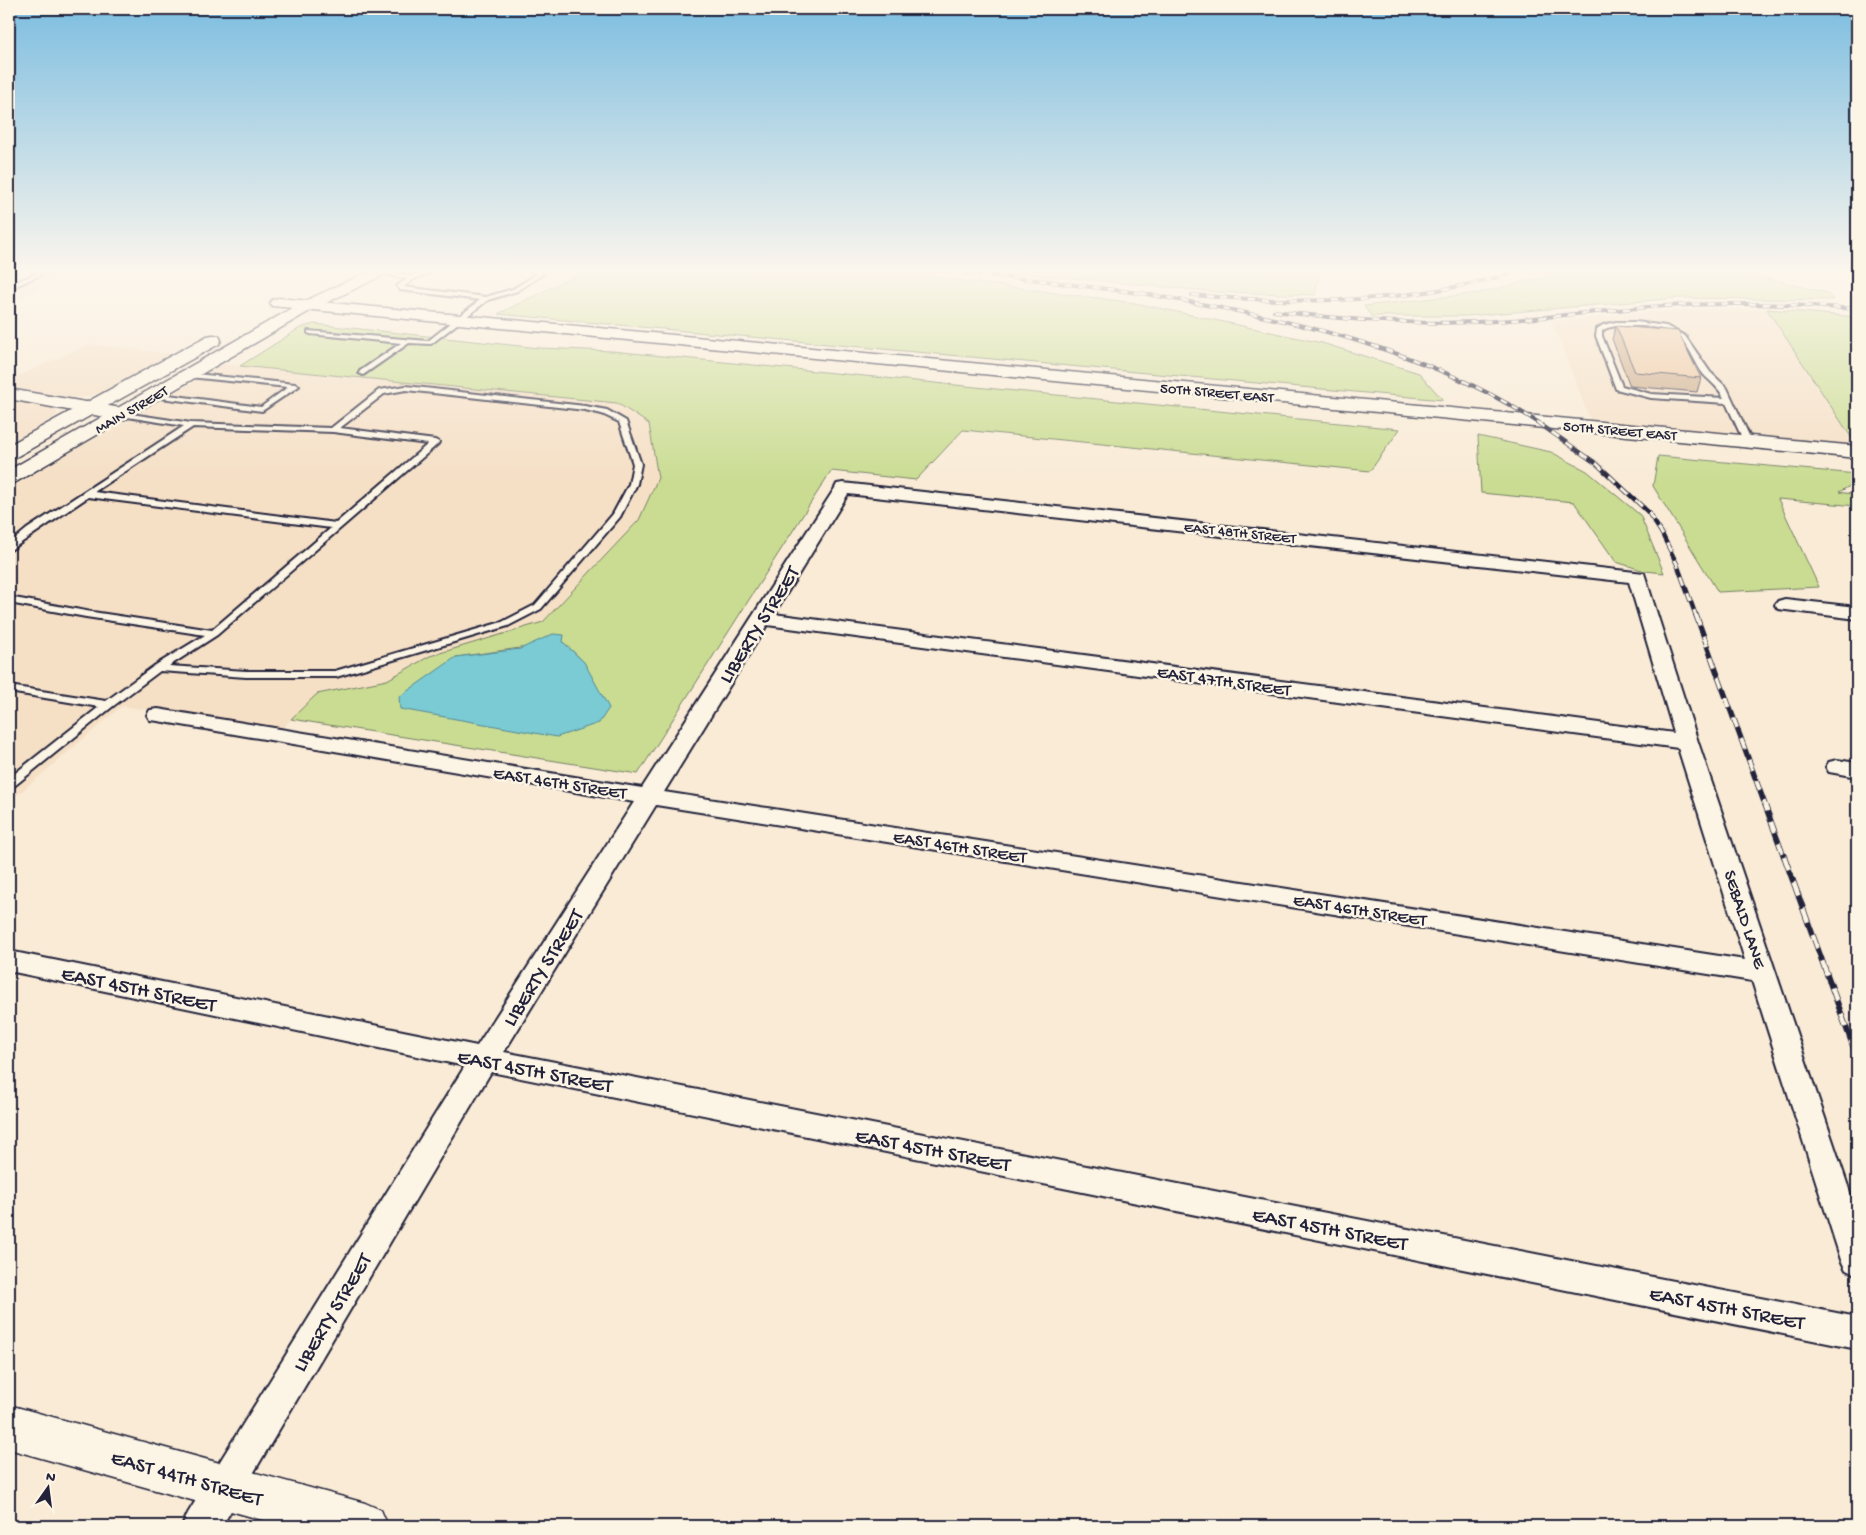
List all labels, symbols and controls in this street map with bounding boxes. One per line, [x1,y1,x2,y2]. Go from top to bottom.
street label: 50TH STREET EAST [1159,380,1276,408]
street label: MAIN STREET [92,382,173,439]
street label: 50TH STREET EAST [1562,418,1679,446]
street label: EAST 48TH STREET [1183,519,1298,549]
street label: LIBERTY STREET [715,562,807,689]
street label: EAST 47TH STREET [1155,663,1293,702]
street label: EAST 46TH STREET [492,764,629,806]
street label: EAST 46TH STREET [892,828,1029,870]
street label: SEBALD LANE [1718,868,1770,972]
street label: EAST 46TH STREET [1292,891,1429,933]
street label: LIBERTY STREET [499,905,591,1032]
street label: EAST 45TH STREET [59,963,219,1020]
street label: EAST 45TH STREET [455,1046,615,1101]
street label: EAST 45TH STREET [853,1125,1013,1180]
street label: EAST 45TH STREET [1250,1204,1410,1259]
street label: LIBERTY STREET [289,1249,380,1377]
street label: EAST 45TH STREET [1647,1283,1807,1338]
street label: EAST 44TH STREET [107,1447,265,1514]
north arrow [22,1462,72,1512]
text: N [44,1468,57,1487]

